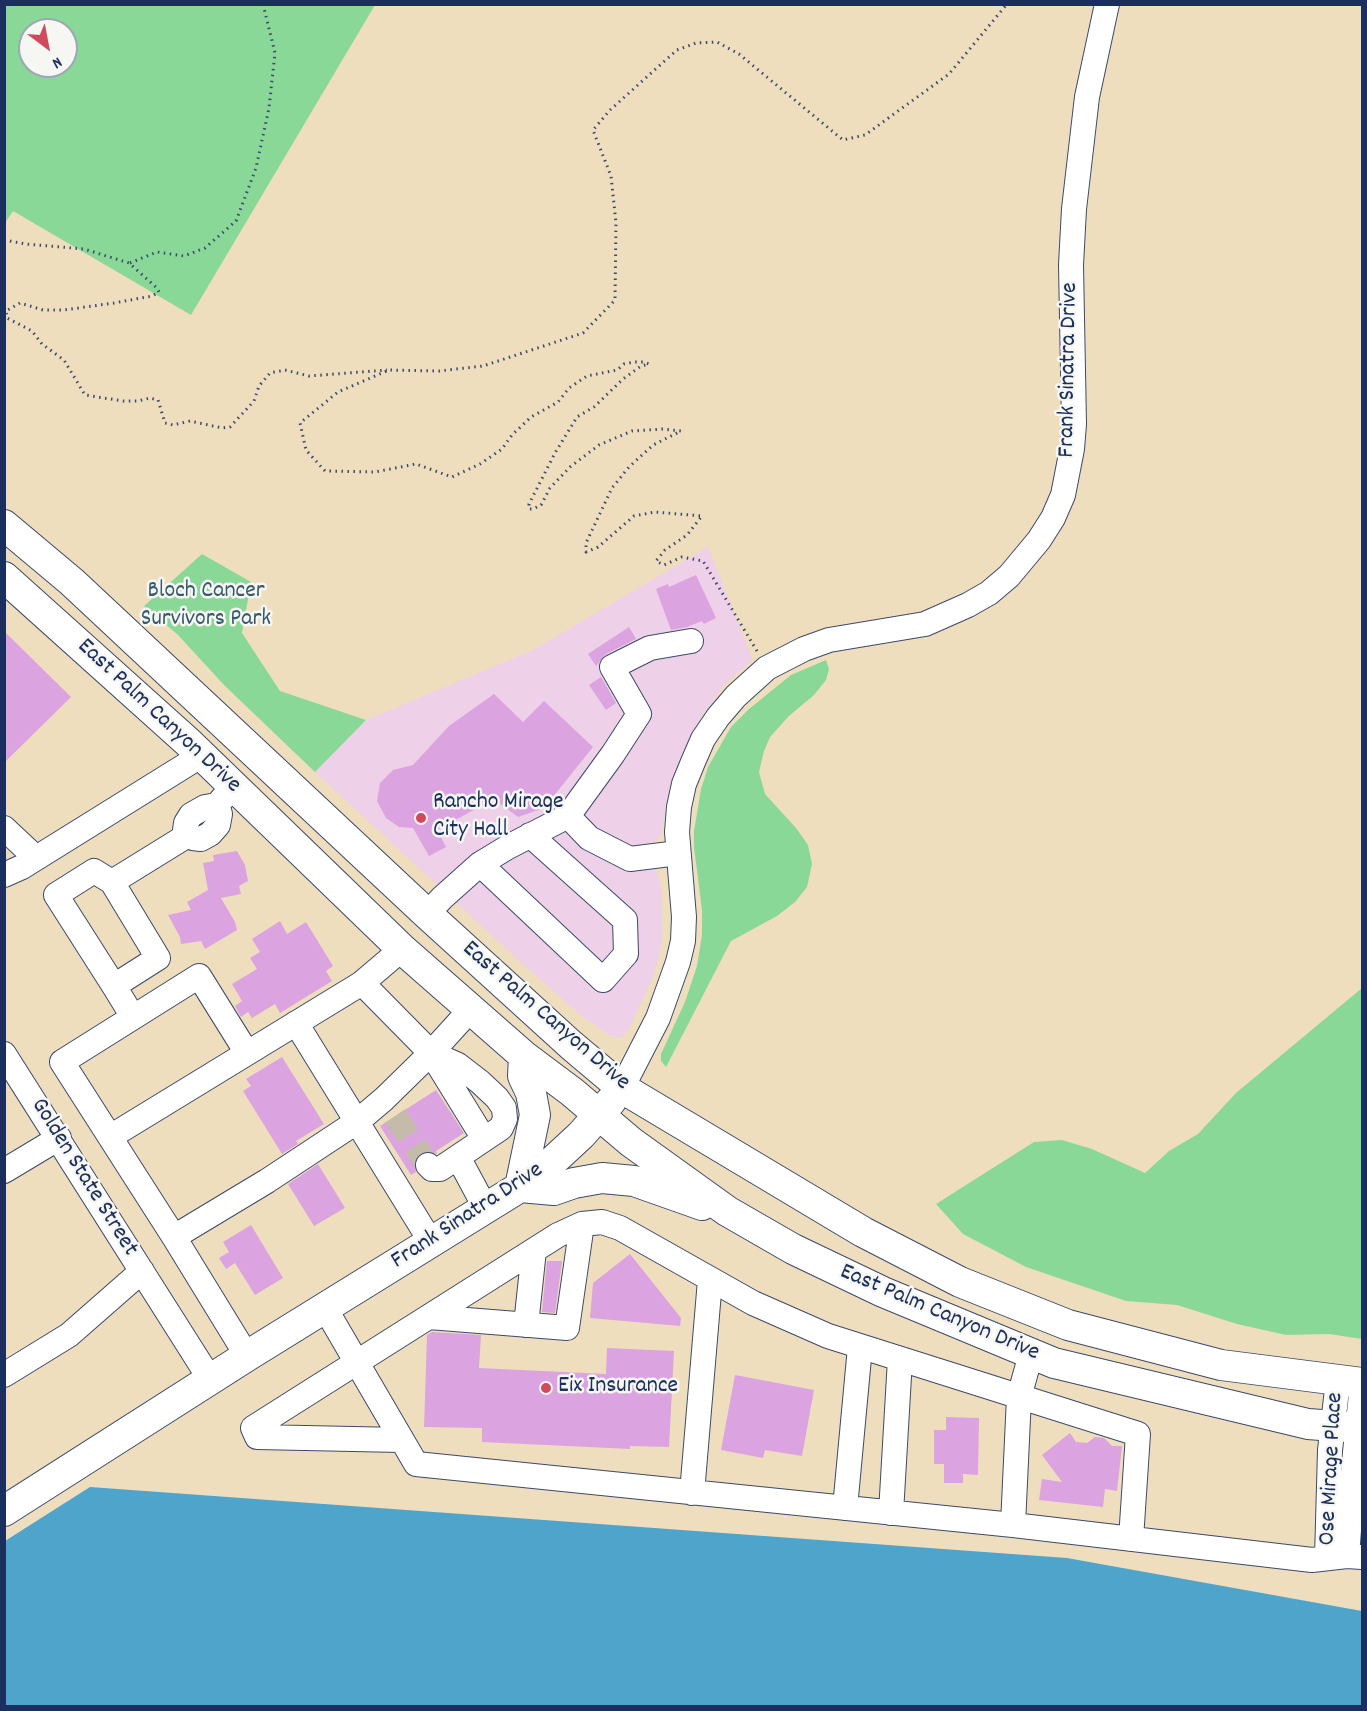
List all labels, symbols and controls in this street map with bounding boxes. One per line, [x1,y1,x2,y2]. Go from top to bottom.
north arrow [18,18,78,78]
text: N [47,50,66,74]
street label: Frank Sinatra Drive [1054,282,1086,458]
park label: Bloch Cancer Survivors Park [141,579,271,635]
street label: East Palm Canyon Drive [70,634,246,800]
place label: Rancho Mirage City Hall [433,790,564,846]
marker: Rancho Mirage City Hall [414,811,428,825]
street label: East Palm Canyon Drive [455,936,635,1098]
street label: Golden State Street [23,1094,143,1262]
street label: Frank Sinatra Drive [387,1157,549,1277]
street label: East Palm Canyon Drive [835,1259,1043,1369]
place label: Eix Insurance [558,1374,678,1402]
marker: Eix Insurance [539,1381,553,1395]
street label: Ose Mirage Place [1315,1392,1351,1546]

